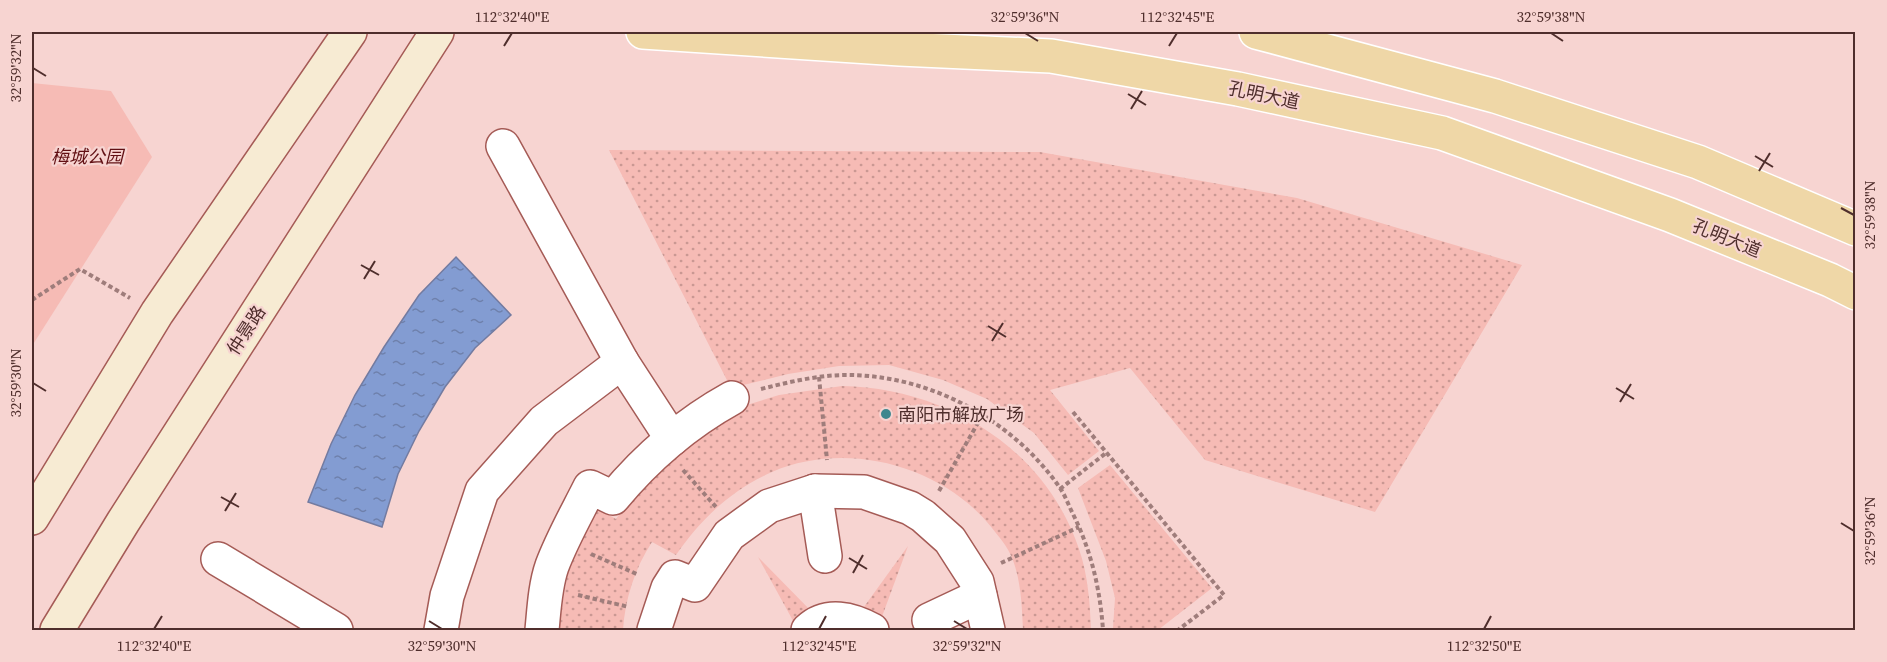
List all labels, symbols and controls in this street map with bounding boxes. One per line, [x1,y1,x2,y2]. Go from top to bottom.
text: 112°32'40"E [475,6,549,27]
text: 32°59'36"N [990,6,1060,27]
text: 112°32'45"E [1140,6,1214,27]
text: 32°59'38"N [1516,6,1586,27]
text: 32°59'32"N [5,33,26,103]
street label: 孔明大道 [1226,75,1302,115]
park label: 梅城公园 [51,144,126,169]
text: 32°59'38"N [1859,180,1880,250]
street label: 孔明大道 [1689,213,1765,263]
street label: 仲景路 [221,301,271,359]
text: 32°59'30"N [5,348,26,418]
place label: 南阳市解放广场 [898,402,1024,427]
marker: 南阳市解放广场 [879,407,893,421]
text: 32°59'36"N [1859,496,1880,566]
text: 112°32'40"E [117,635,191,656]
text: 32°59'30"N [407,635,477,656]
text: 112°32'45"E [782,635,856,656]
text: 32°59'32"N [932,635,1002,656]
text: 112°32'50"E [1447,635,1521,656]

